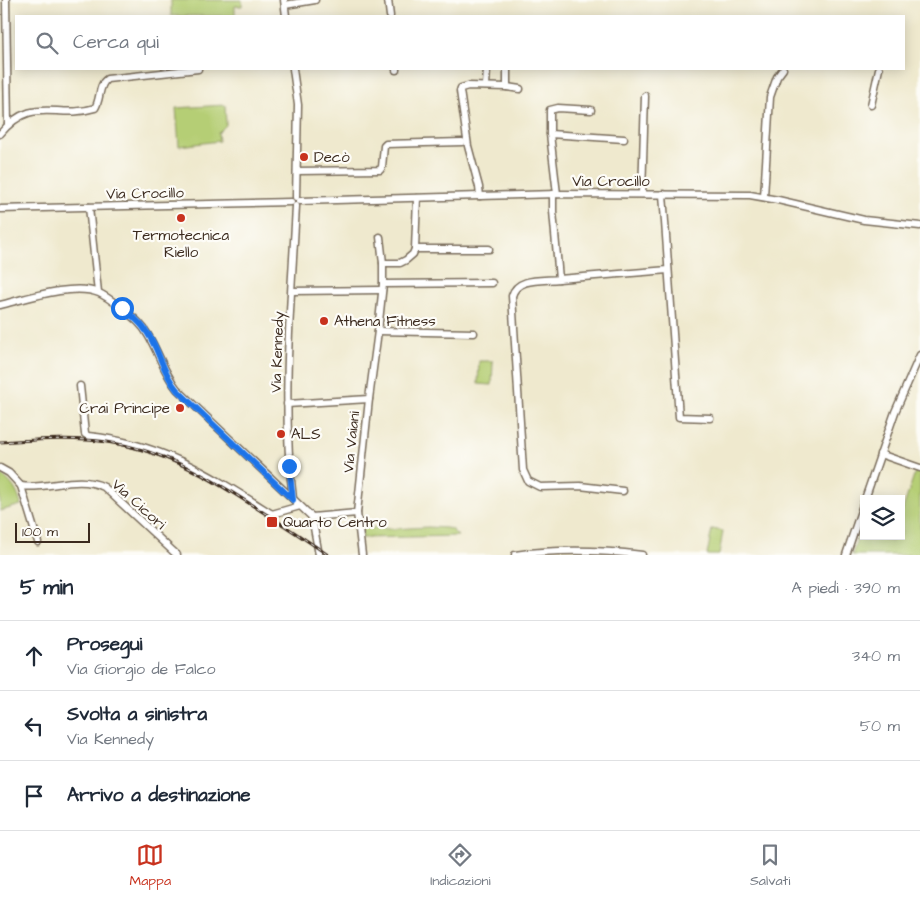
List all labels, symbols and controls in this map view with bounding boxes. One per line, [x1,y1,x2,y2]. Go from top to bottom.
search box [15,15,905,70]
icon: search [33,29,61,57]
text: Cerca qui [73,29,159,56]
place label: Decò [314,147,350,168]
marker: Decò [298,151,310,163]
street label: Via Crocillo [572,171,650,192]
street label: Via Crocillo [106,182,185,205]
marker: Termotecnica Riello [175,212,187,224]
place label: Termotecnica Riello [133,225,230,263]
route start [111,297,134,320]
street label: Via Kennedy [266,311,290,393]
place label: Athena Fitness [334,311,436,332]
marker: Athena Fitness [318,315,330,327]
place label: Crai Principe [79,398,170,419]
marker: Crai Principe [174,402,186,414]
street label: Via Vaiani [338,409,365,474]
place label: ALS [291,424,321,445]
marker: ALS [275,428,287,440]
route end [278,455,301,478]
street label: Via Cicori [107,474,171,535]
map controls [860,495,905,540]
button: layers [860,495,905,540]
place label: Quarto Centro [283,512,387,533]
marker: Quarto Centro [265,515,279,529]
scale bar [15,520,90,543]
text: 100 m [22,522,58,542]
text: 5 min [20,573,73,602]
text: A piedi · 390 m [791,577,900,599]
text: Prosegui [67,631,142,658]
icon: ahead [20,642,48,670]
text: 340 m [852,645,900,667]
text: Via Giorgio de Falco [67,658,216,680]
text: Svolta a sinistra [67,701,207,728]
icon: left [20,712,48,740]
text: 50 m [860,715,900,737]
text: Via Kennedy [67,728,154,750]
icon: arrive [20,782,48,810]
text: Arrivo a destinazione [67,782,250,809]
tab: Mappa [130,841,171,891]
tab: Indicazioni [430,841,491,891]
tab: Salvati [750,841,790,891]

